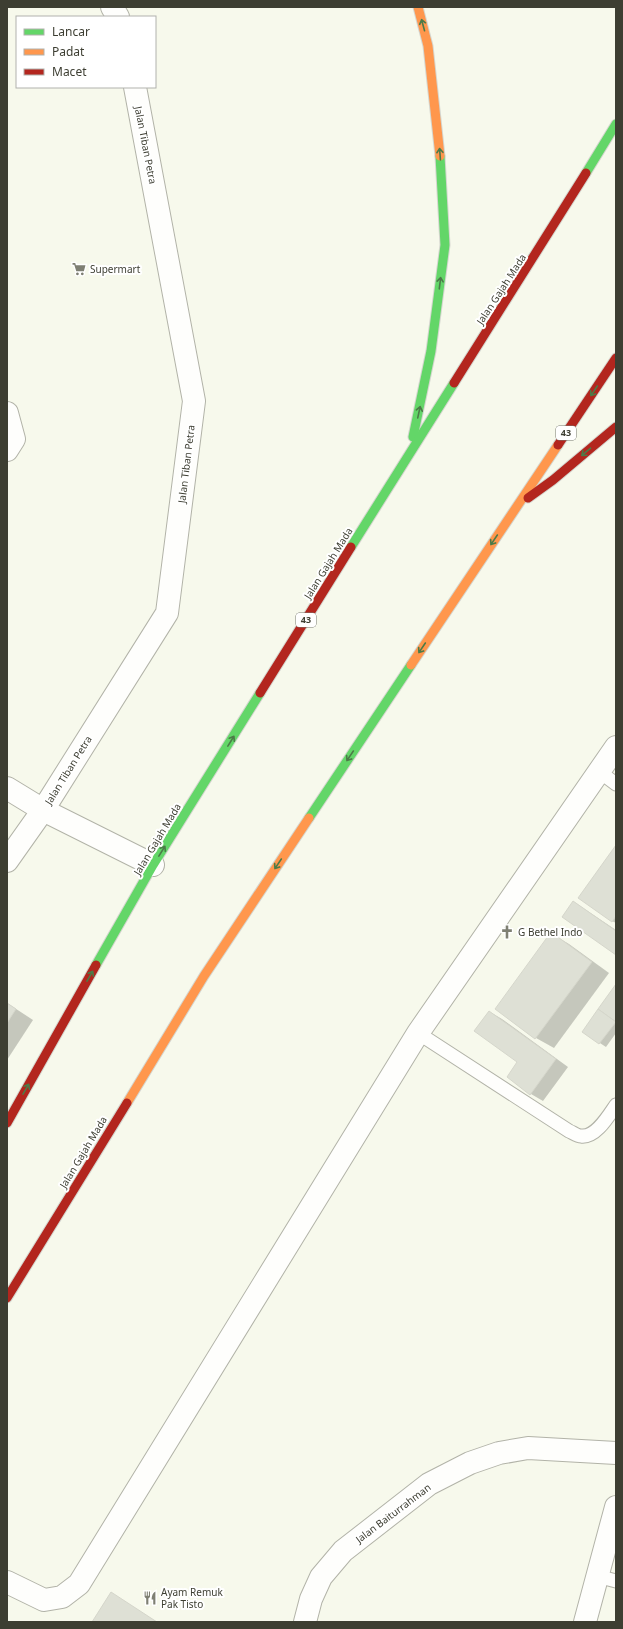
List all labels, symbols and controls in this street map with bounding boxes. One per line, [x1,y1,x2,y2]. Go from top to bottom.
legend [16,16,156,88]
one-way arrow [419,19,426,32]
text: Lancar [52,23,90,40]
text: Padat [52,43,85,60]
text: Macet [52,63,87,80]
street label: Jalan Tiban Petra [131,104,160,185]
one-way arrow [437,148,444,161]
street label: Jalan Gajah Mada [472,251,529,328]
supermarket icon: Supermart [71,261,87,277]
place label: Supermart [90,262,141,276]
one-way arrow [436,277,444,290]
one-way arrow [590,385,598,396]
one-way arrow [415,405,423,418]
street label: Jalan Tiban Petra [174,424,198,505]
road number: 43 [556,426,576,440]
one-way arrow [581,448,591,457]
street label: Jalan Gajah Mada [300,525,356,602]
one-way arrow [490,534,498,545]
road number: 43 [296,613,316,627]
one-way arrow [418,642,426,653]
street label: Jalan Tiban Petra [41,733,95,808]
one-way arrow [227,735,235,747]
one-way arrow [346,750,354,761]
street label: Jalan Gajah Mada [129,800,184,878]
one-way arrow [158,846,166,857]
one-way arrow [274,859,282,870]
church icon: G Bethel Indo [499,924,515,940]
place label: G Bethel Indo [518,925,582,939]
one-way arrow [87,970,95,982]
one-way arrow [23,1083,31,1095]
street label: Jalan Gajah Mada [55,1113,110,1191]
street label: Jalan Baiturrahman [352,1480,433,1547]
place label: Ayam Remuk Pak Tisto [161,1585,223,1611]
restaurant icon: Ayam Remuk Pak Tisto [142,1590,158,1606]

